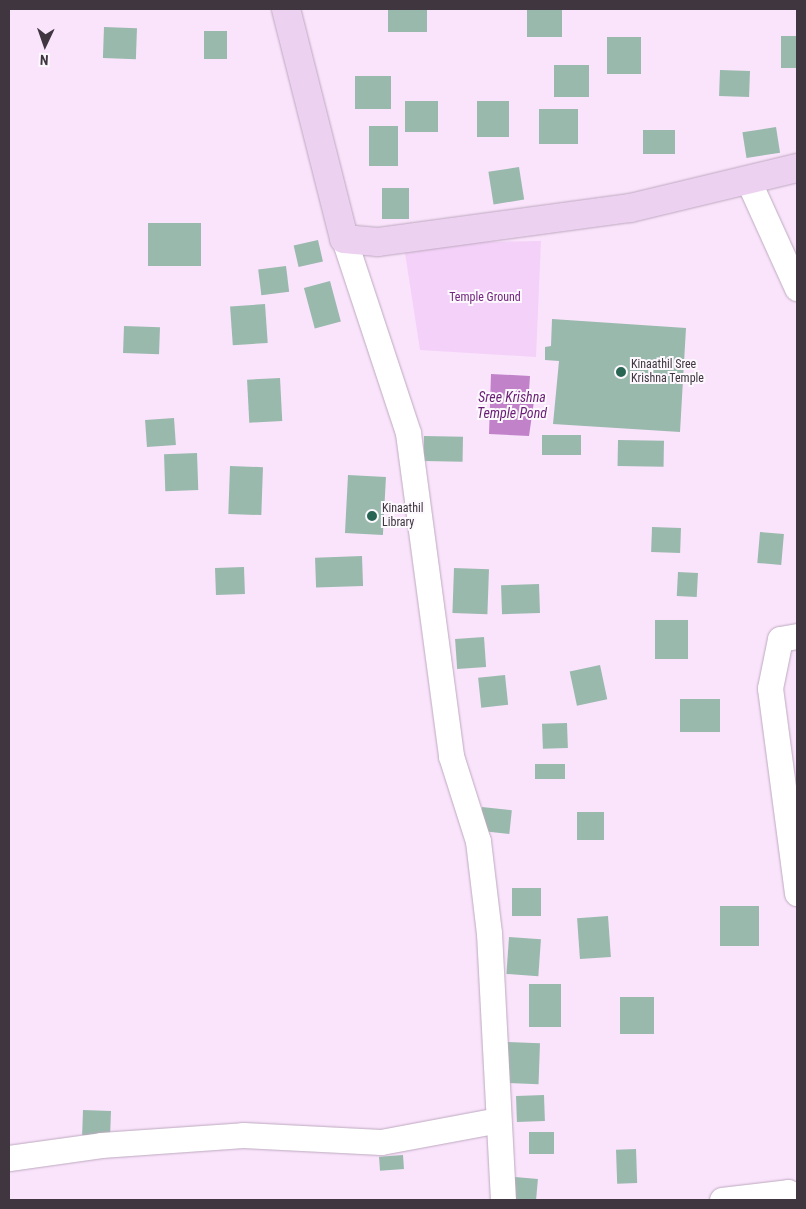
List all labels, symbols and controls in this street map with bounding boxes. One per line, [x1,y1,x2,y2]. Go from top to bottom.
north arrow [20,20,70,70]
text: N [40,52,49,68]
park label: Temple Ground [449,291,521,305]
place label: Kinaathil Sree Krishna Temple [631,358,704,386]
marker: Kinaathil Sree Krishna Temple [615,366,627,378]
water label: Sree Krishna Temple Pond [477,389,547,422]
place label: Kinaathil Library [382,502,423,530]
marker: Kinaathil Library [366,510,378,522]

